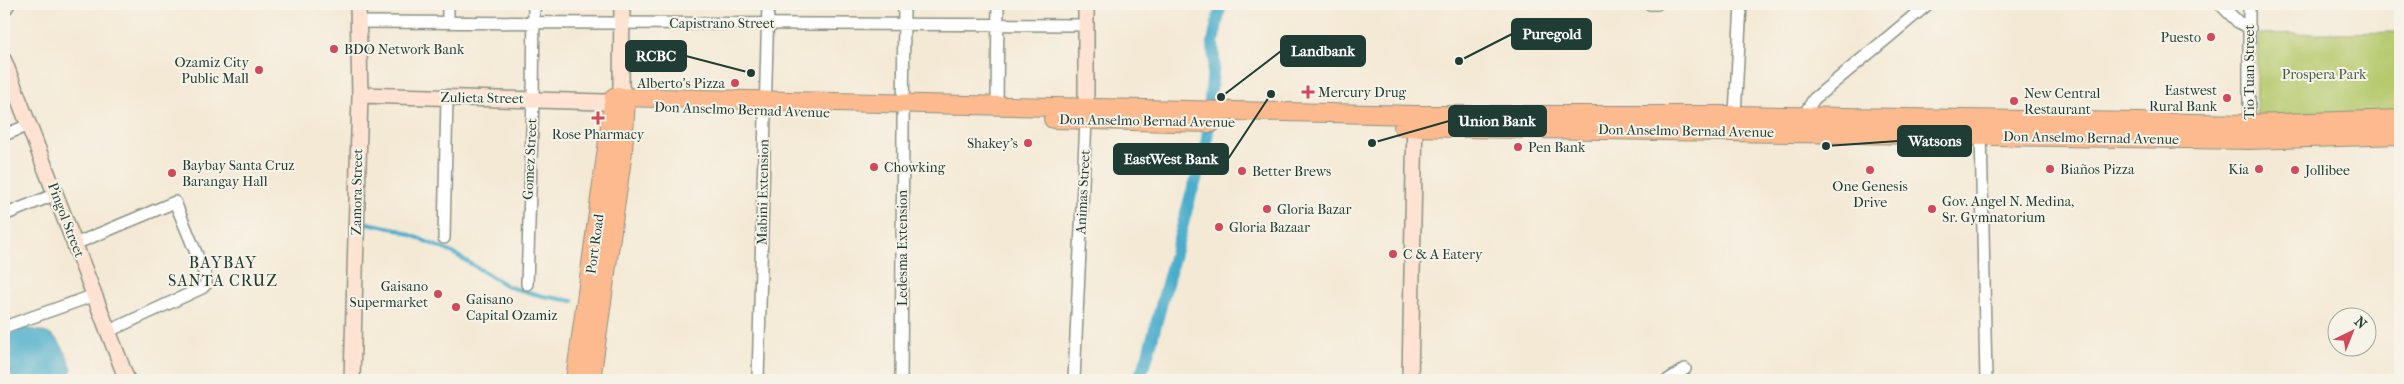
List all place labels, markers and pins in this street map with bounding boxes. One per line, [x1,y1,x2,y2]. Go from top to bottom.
callout: Puregold [1512,19,1591,49]
place label: Puesto [2161,29,2201,46]
marker: Puesto [2205,31,2217,43]
callout: Landbank [1281,36,1365,66]
place label: BDO Network Bank [344,41,465,58]
callout: RCBC [626,41,686,71]
marker: BDO Network Bank [328,43,340,55]
place label: Ozamiz City Public Mall [174,54,250,87]
marker: Ozamiz City Public Mall [253,64,265,76]
place label: Alberto's Pizza [636,75,726,92]
marker: Alberto's Pizza [729,77,741,89]
place label: Eastwest Rural Bank [2149,82,2218,115]
place label: Mercury Drug [1318,84,1407,101]
place label: New Central Restaurant [2024,85,2100,118]
marker: Mercury Drug [1302,86,1314,98]
marker: Eastwest Rural Bank [2221,92,2233,104]
marker: New Central Restaurant [2008,95,2020,107]
callout: Union Bank [1449,106,1546,136]
marker: Rose Pharmacy [592,112,604,124]
place label: Rose Pharmacy [552,126,645,143]
callout: Watsons [1898,126,1971,156]
place label: Shakey's [967,135,1018,152]
marker: Shakey's [1022,137,1034,149]
place label: Pen Bank [1528,139,1586,156]
marker: Pen Bank [1512,141,1524,153]
callout: EastWest Bank [1114,144,1228,174]
place label: Baybay Santa Cruz Barangay Hall [182,157,295,190]
place label: Chowking [884,159,946,176]
marker: Chowking [868,161,880,173]
place label: Biaños Pizza [2060,161,2135,178]
place label: Kia [2228,161,2250,178]
place label: Jollibee [2304,162,2350,179]
place label: Better Brews [1252,163,1331,180]
marker: Biaños Pizza [2044,163,2056,175]
marker: Kia [2253,163,2265,175]
marker: One Genesis Drive [1864,164,1876,176]
marker: Jollibee [2289,164,2301,176]
marker: Better Brews [1236,165,1248,177]
marker: Baybay Santa Cruz Barangay Hall [166,167,178,179]
place label: One Genesis Drive [1832,178,1908,211]
place label: Gov. Angel N. Medina, Sr. Gymnatorium [1942,193,2074,226]
place label: Gloria Bazar [1277,201,1351,218]
marker: Gloria Bazar [1261,203,1273,215]
marker: Gov. Angel N. Medina, Sr. Gymnatorium [1926,203,1938,215]
place label: Gloria Bazaar [1229,219,1310,236]
marker: Gloria Bazaar [1213,221,1225,233]
place label: C & A Eatery [1403,246,1483,263]
marker: C & A Eatery [1387,248,1399,260]
place label: Gaisano Supermarket [350,278,428,311]
marker: Gaisano Supermarket [432,288,444,300]
place label: Gaisano Capital Ozamiz [466,291,558,324]
marker: Gaisano Capital Ozamiz [450,301,462,313]

